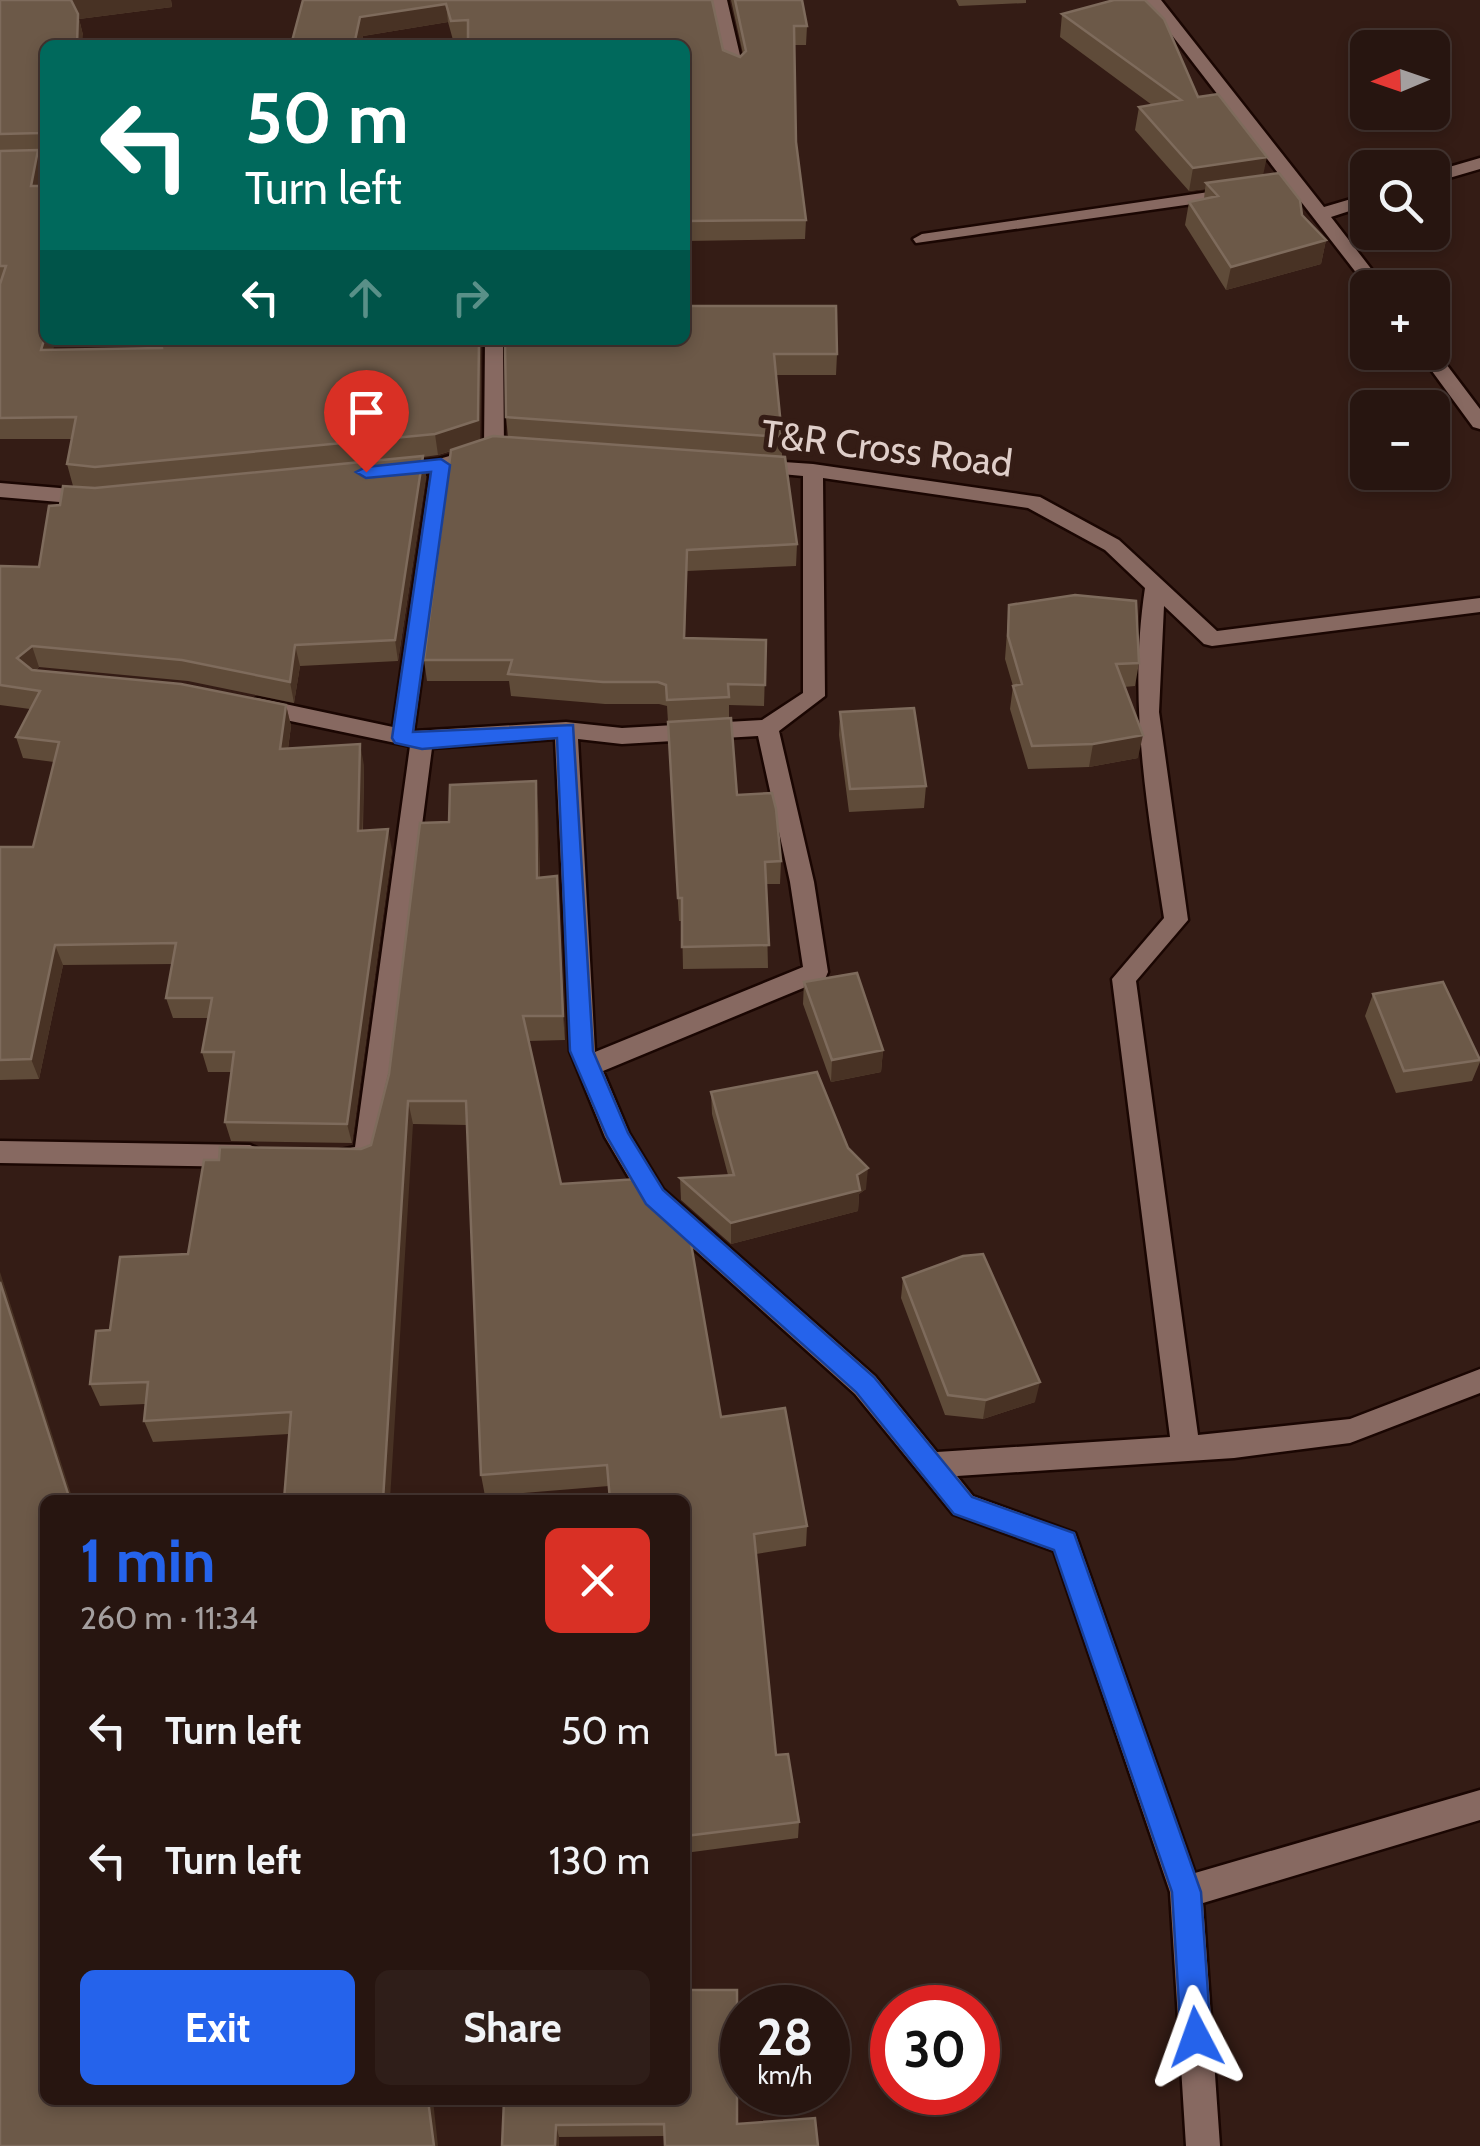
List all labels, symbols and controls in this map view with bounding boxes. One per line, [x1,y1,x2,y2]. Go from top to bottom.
north arrow [1350,30,1450,130]
map controls [1350,30,1450,490]
text: 50 m [245,75,409,161]
icon: left [80,80,210,210]
button: search [1350,150,1450,250]
text: Turn left [245,161,402,215]
icon: left [233,270,288,325]
icon: ahead [338,270,393,325]
icon: right [443,270,498,325]
button: + [1350,270,1450,370]
pin [324,370,409,473]
icon: arrive [339,385,394,440]
button: − [1350,390,1450,490]
street label: T&R Cross Road [759,409,1015,487]
text: 1 min [80,1524,215,1597]
button: close [545,1528,650,1633]
text: 260 m · 11:34 [80,1598,258,1637]
icon: left [80,1703,135,1758]
text: Turn left [165,1707,301,1754]
text: 50 m [561,1707,650,1754]
icon: left [80,1833,135,1888]
text: Turn left [165,1837,301,1884]
text: 130 m [549,1837,650,1884]
button: Exit [80,1970,355,2085]
button: Share [375,1970,650,2085]
speed limit sign: 30 [870,1985,1000,2115]
position arrow [1144,1985,1248,2089]
text: 28 [757,2007,813,2068]
text: km/h [758,2060,812,2090]

